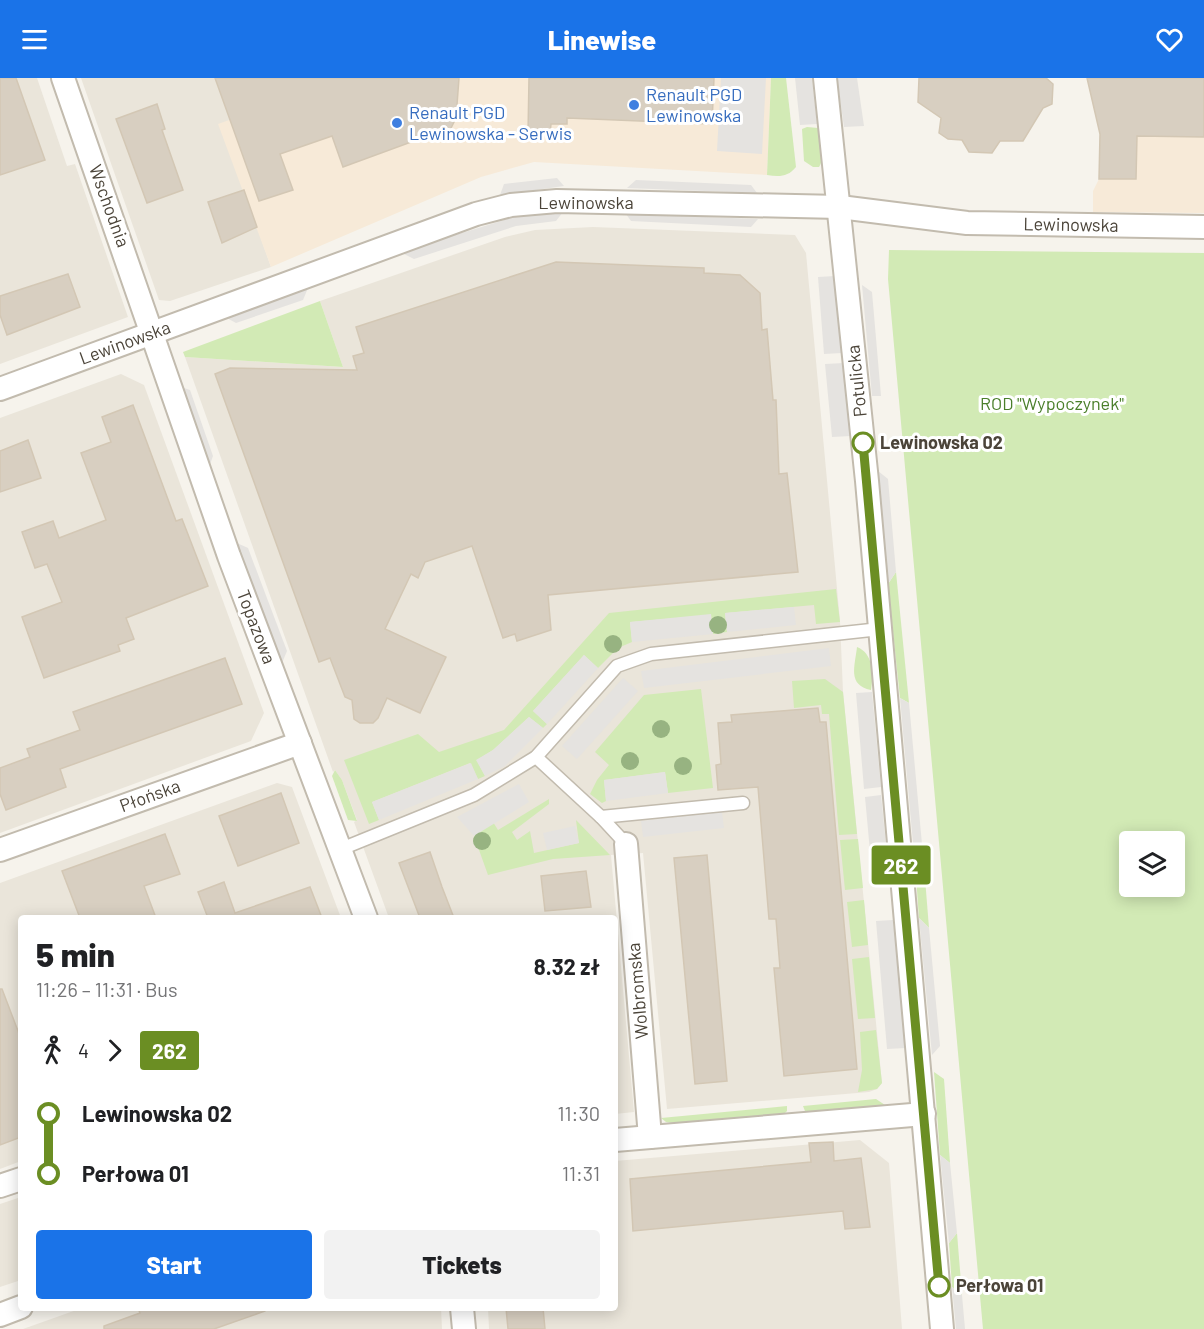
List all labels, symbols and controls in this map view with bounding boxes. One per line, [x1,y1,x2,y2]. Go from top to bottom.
icon: menu [18,23,51,56]
text: Linewise [548,23,656,55]
icon: heart [1153,23,1186,56]
place label: Renault PGD Lewinowska [646,83,742,126]
marker: Renault PGD Lewinowska [627,98,641,112]
place label: Renault PGD Lewinowska - Serwis [409,101,572,144]
marker: Renault PGD Lewinowska - Serwis [390,116,404,130]
street label: Wschodnia [85,161,135,250]
street label: Lewinowska [538,191,634,213]
street label: Lewinowska [1023,212,1119,236]
street label: Lewinowska [76,315,173,369]
street label: Potulicka [841,344,871,418]
park label: ROD "Wypoczynek" [980,392,1124,414]
place label: Lewinowska 02 [880,431,1003,453]
marker: Lewinowska 02 [852,432,874,454]
street label: Topazowa [233,587,281,667]
street label: Płońska [116,774,183,816]
map controls [1119,831,1185,897]
button: layers [1119,831,1185,897]
line badge: 262 [866,846,936,884]
text: 262 [884,853,918,878]
text: 5 min [36,934,115,974]
street label: Wolbromska [622,942,652,1040]
text: 8.32 zł [534,953,600,979]
text: 11:26 – 11:31 · Bus [36,977,178,1001]
icon: walk [36,1034,69,1067]
icon: forward [98,1034,131,1067]
text: 4 [78,1038,89,1062]
text: 262 [152,1038,187,1063]
text: Lewinowska 02 [82,1100,232,1126]
text: 11:30 [558,1101,600,1125]
text: Perłowa 01 [82,1160,189,1186]
text: 11:31 [562,1161,600,1185]
button: Start [36,1230,312,1299]
button: Tickets [324,1230,600,1299]
place label: Perłowa 01 [956,1274,1043,1296]
marker: Perłowa 01 [928,1275,950,1297]

